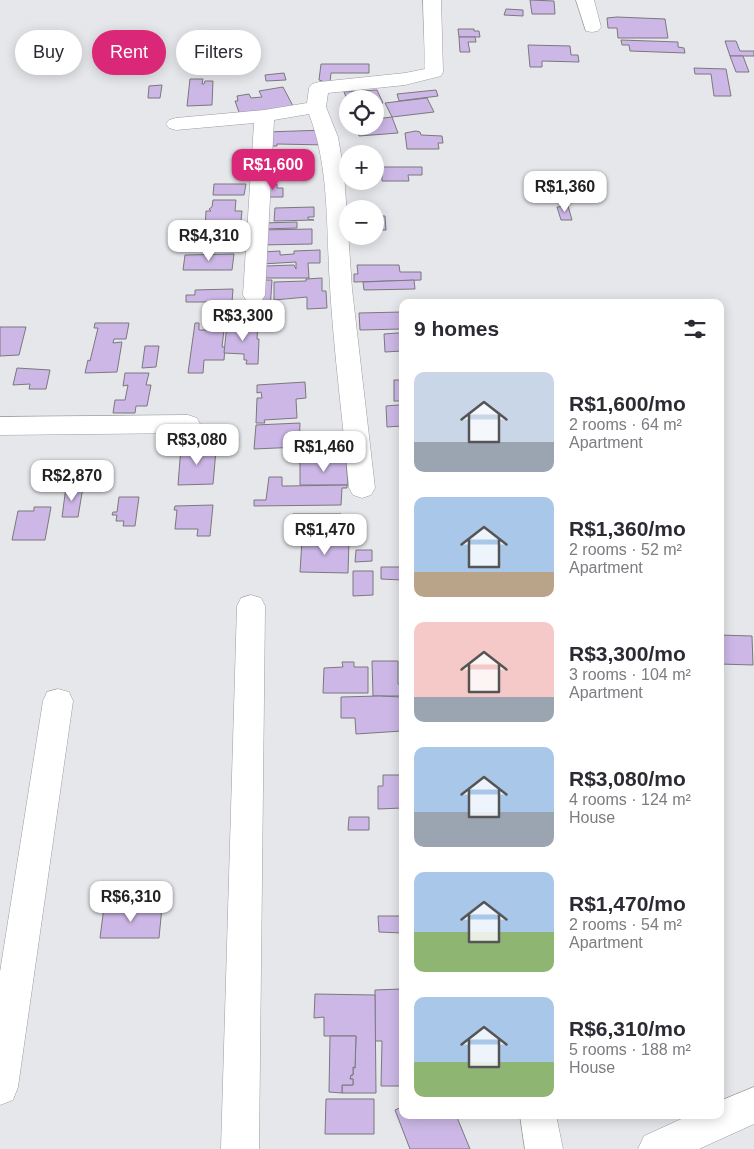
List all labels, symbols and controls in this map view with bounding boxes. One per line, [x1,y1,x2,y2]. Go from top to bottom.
chip: Buy [15,30,82,75]
chip: Rent [92,30,166,75]
chip: Filters [176,30,261,75]
map controls [339,90,384,245]
button: locate [339,90,384,135]
button: + [339,145,384,190]
pin: R$1,600 [227,148,319,191]
text: R$1,600 [243,156,303,173]
pin: R$1,360 [519,170,611,213]
text: R$1,360 [535,178,595,195]
button: − [339,200,384,245]
pin: R$4,310 [163,220,255,262]
text: R$4,310 [179,227,239,244]
pin: R$3,300 [197,300,289,342]
text: R$3,300 [213,307,273,324]
icon: filters [681,315,709,343]
text: 9 homes [414,317,499,340]
icon: home [454,392,514,452]
text: R$1,600/mo [569,392,686,415]
text: 2 rooms · 64 m² [569,416,682,433]
pin: R$3,080 [151,424,243,466]
pin: R$1,460 [278,430,370,473]
text: R$3,080 [167,431,227,448]
text: Apartment [569,434,643,451]
text: R$1,460 [294,438,354,455]
pin: R$2,870 [26,460,118,502]
text: R$2,870 [42,467,102,484]
pin: R$1,470 [279,514,371,556]
icon: home [454,517,514,577]
text: R$1,360/mo [569,517,686,540]
text: R$1,470 [295,521,355,538]
text: 2 rooms · 52 m² [569,541,682,558]
text: Apartment [569,559,643,576]
icon: home [454,642,514,702]
text: R$3,300/mo [569,642,686,665]
text: 3 rooms · 104 m² [569,666,691,683]
text: Apartment [569,684,643,701]
icon: home [454,767,514,827]
text: R$3,080/mo [569,767,686,790]
text: 4 rooms · 124 m² [569,791,691,808]
text: House [569,809,615,826]
pin: R$6,310 [85,880,177,923]
text: R$6,310 [101,888,161,905]
icon: home [454,892,514,952]
text: R$1,470/mo [569,892,686,915]
text: 2 rooms · 54 m² [569,916,682,933]
text: Apartment [569,934,643,951]
icon: home [454,1017,514,1077]
text: R$6,310/mo [569,1017,686,1040]
text: 5 rooms · 188 m² [569,1041,691,1058]
text: House [569,1059,615,1076]

